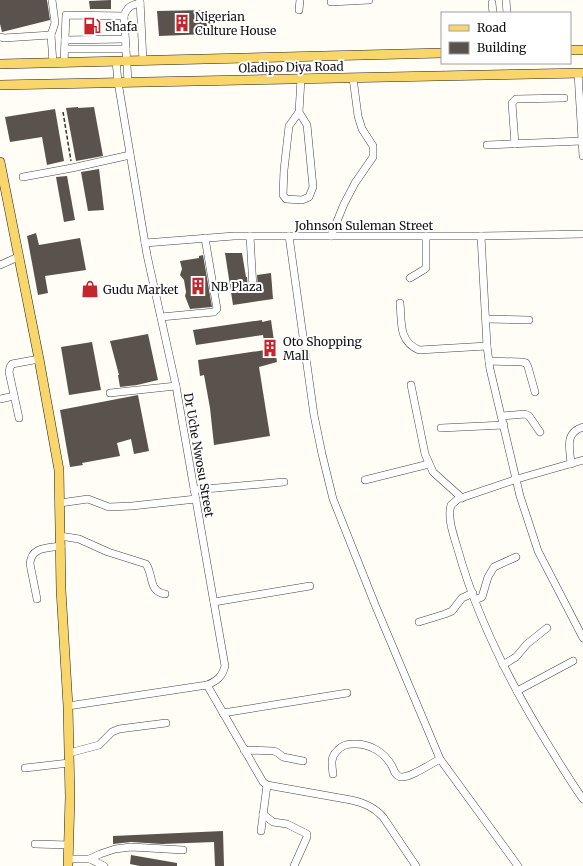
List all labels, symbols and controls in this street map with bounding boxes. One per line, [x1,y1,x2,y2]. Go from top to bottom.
place label: Nigerian Culture House [195,9,276,38]
legend [441,12,571,64]
building icon: Nigerian Culture House [172,13,192,33]
fuel station icon: Shafa [82,16,102,36]
place label: Shafa [105,19,138,34]
text: Road [477,20,506,35]
text: Building [477,40,527,55]
street label: Oladipo Diya Road [238,59,344,75]
street label: Johnson Suleman Street [294,218,434,233]
building icon: NB Plaza [188,276,208,296]
shop icon: Gudu Market [80,279,100,299]
place label: NB Plaza [211,279,263,294]
place label: Gudu Market [103,282,179,297]
place label: Oto Shopping Mall [283,334,363,363]
building icon: Oto Shopping Mall [260,338,280,358]
street label: Dr Uche Nwosu Street [181,392,217,519]

